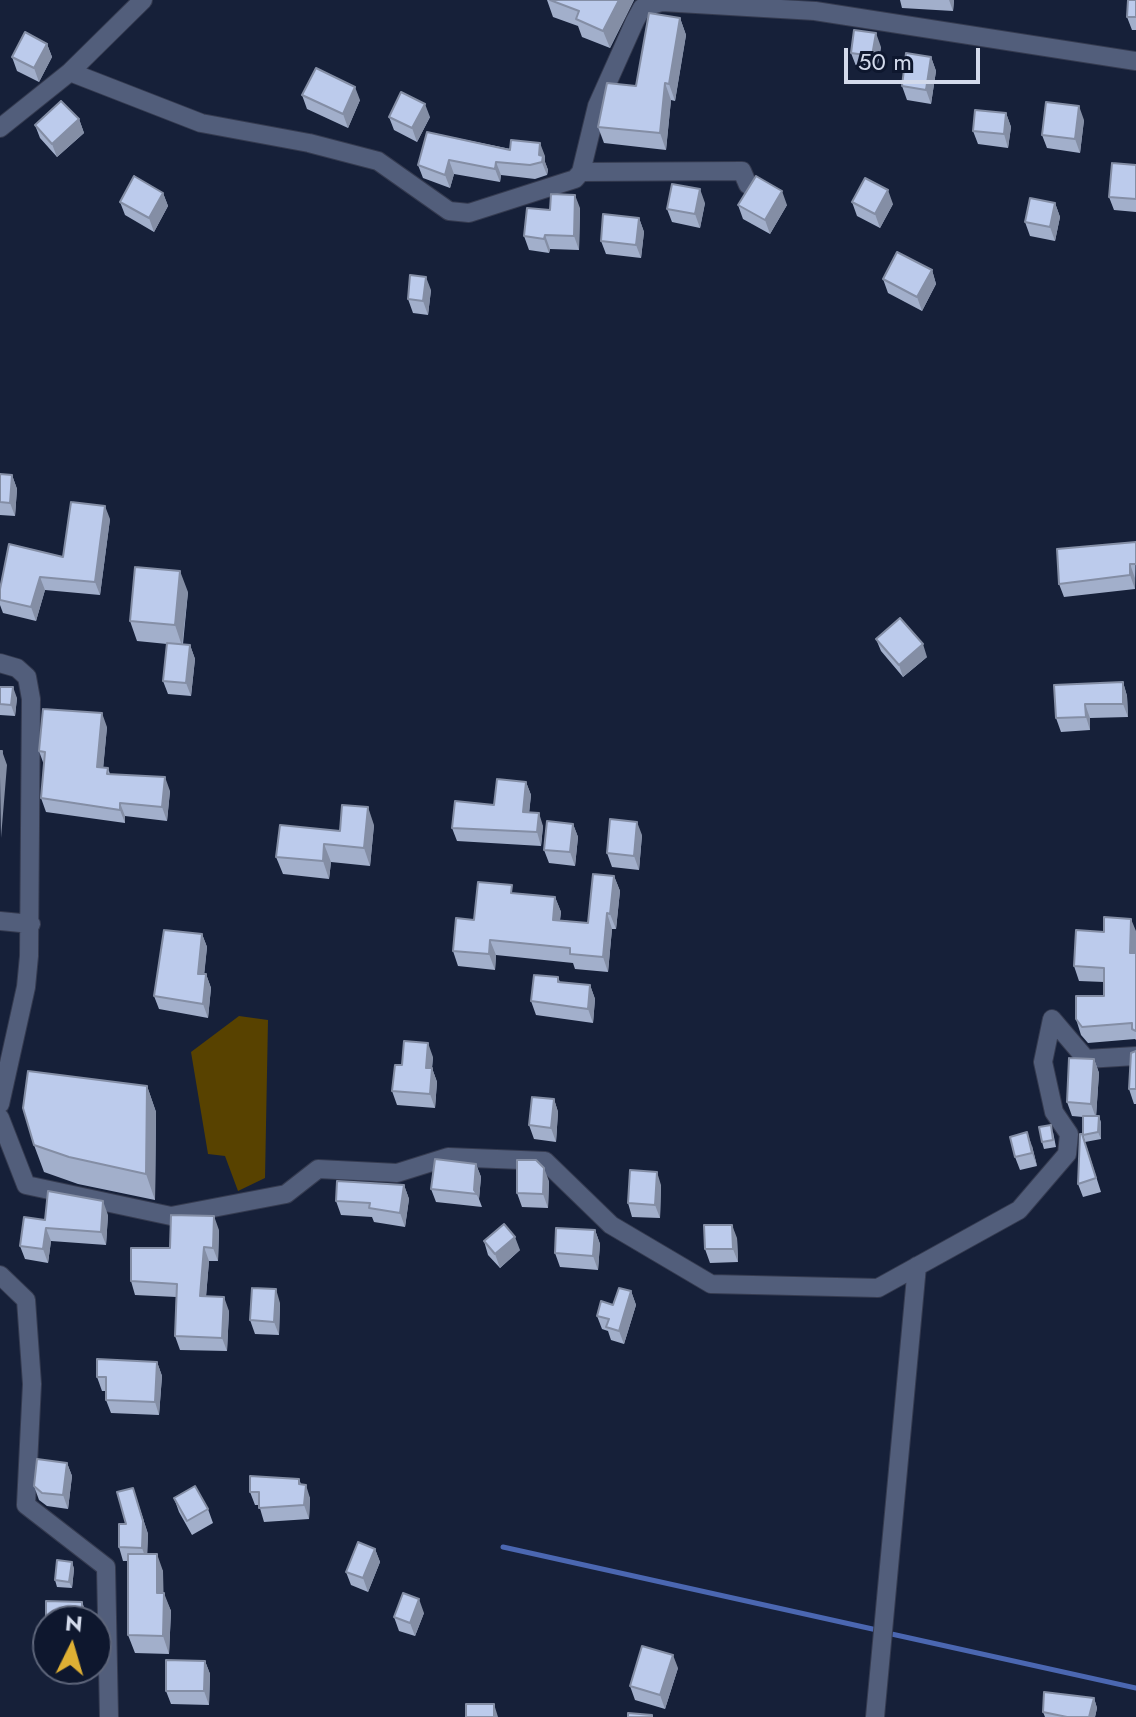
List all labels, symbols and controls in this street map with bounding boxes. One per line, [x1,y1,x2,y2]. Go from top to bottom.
scale bar [848,32,984,82]
text: 50 m [858,44,912,79]
north arrow [32,1605,112,1685]
text: N [64,1606,84,1640]

